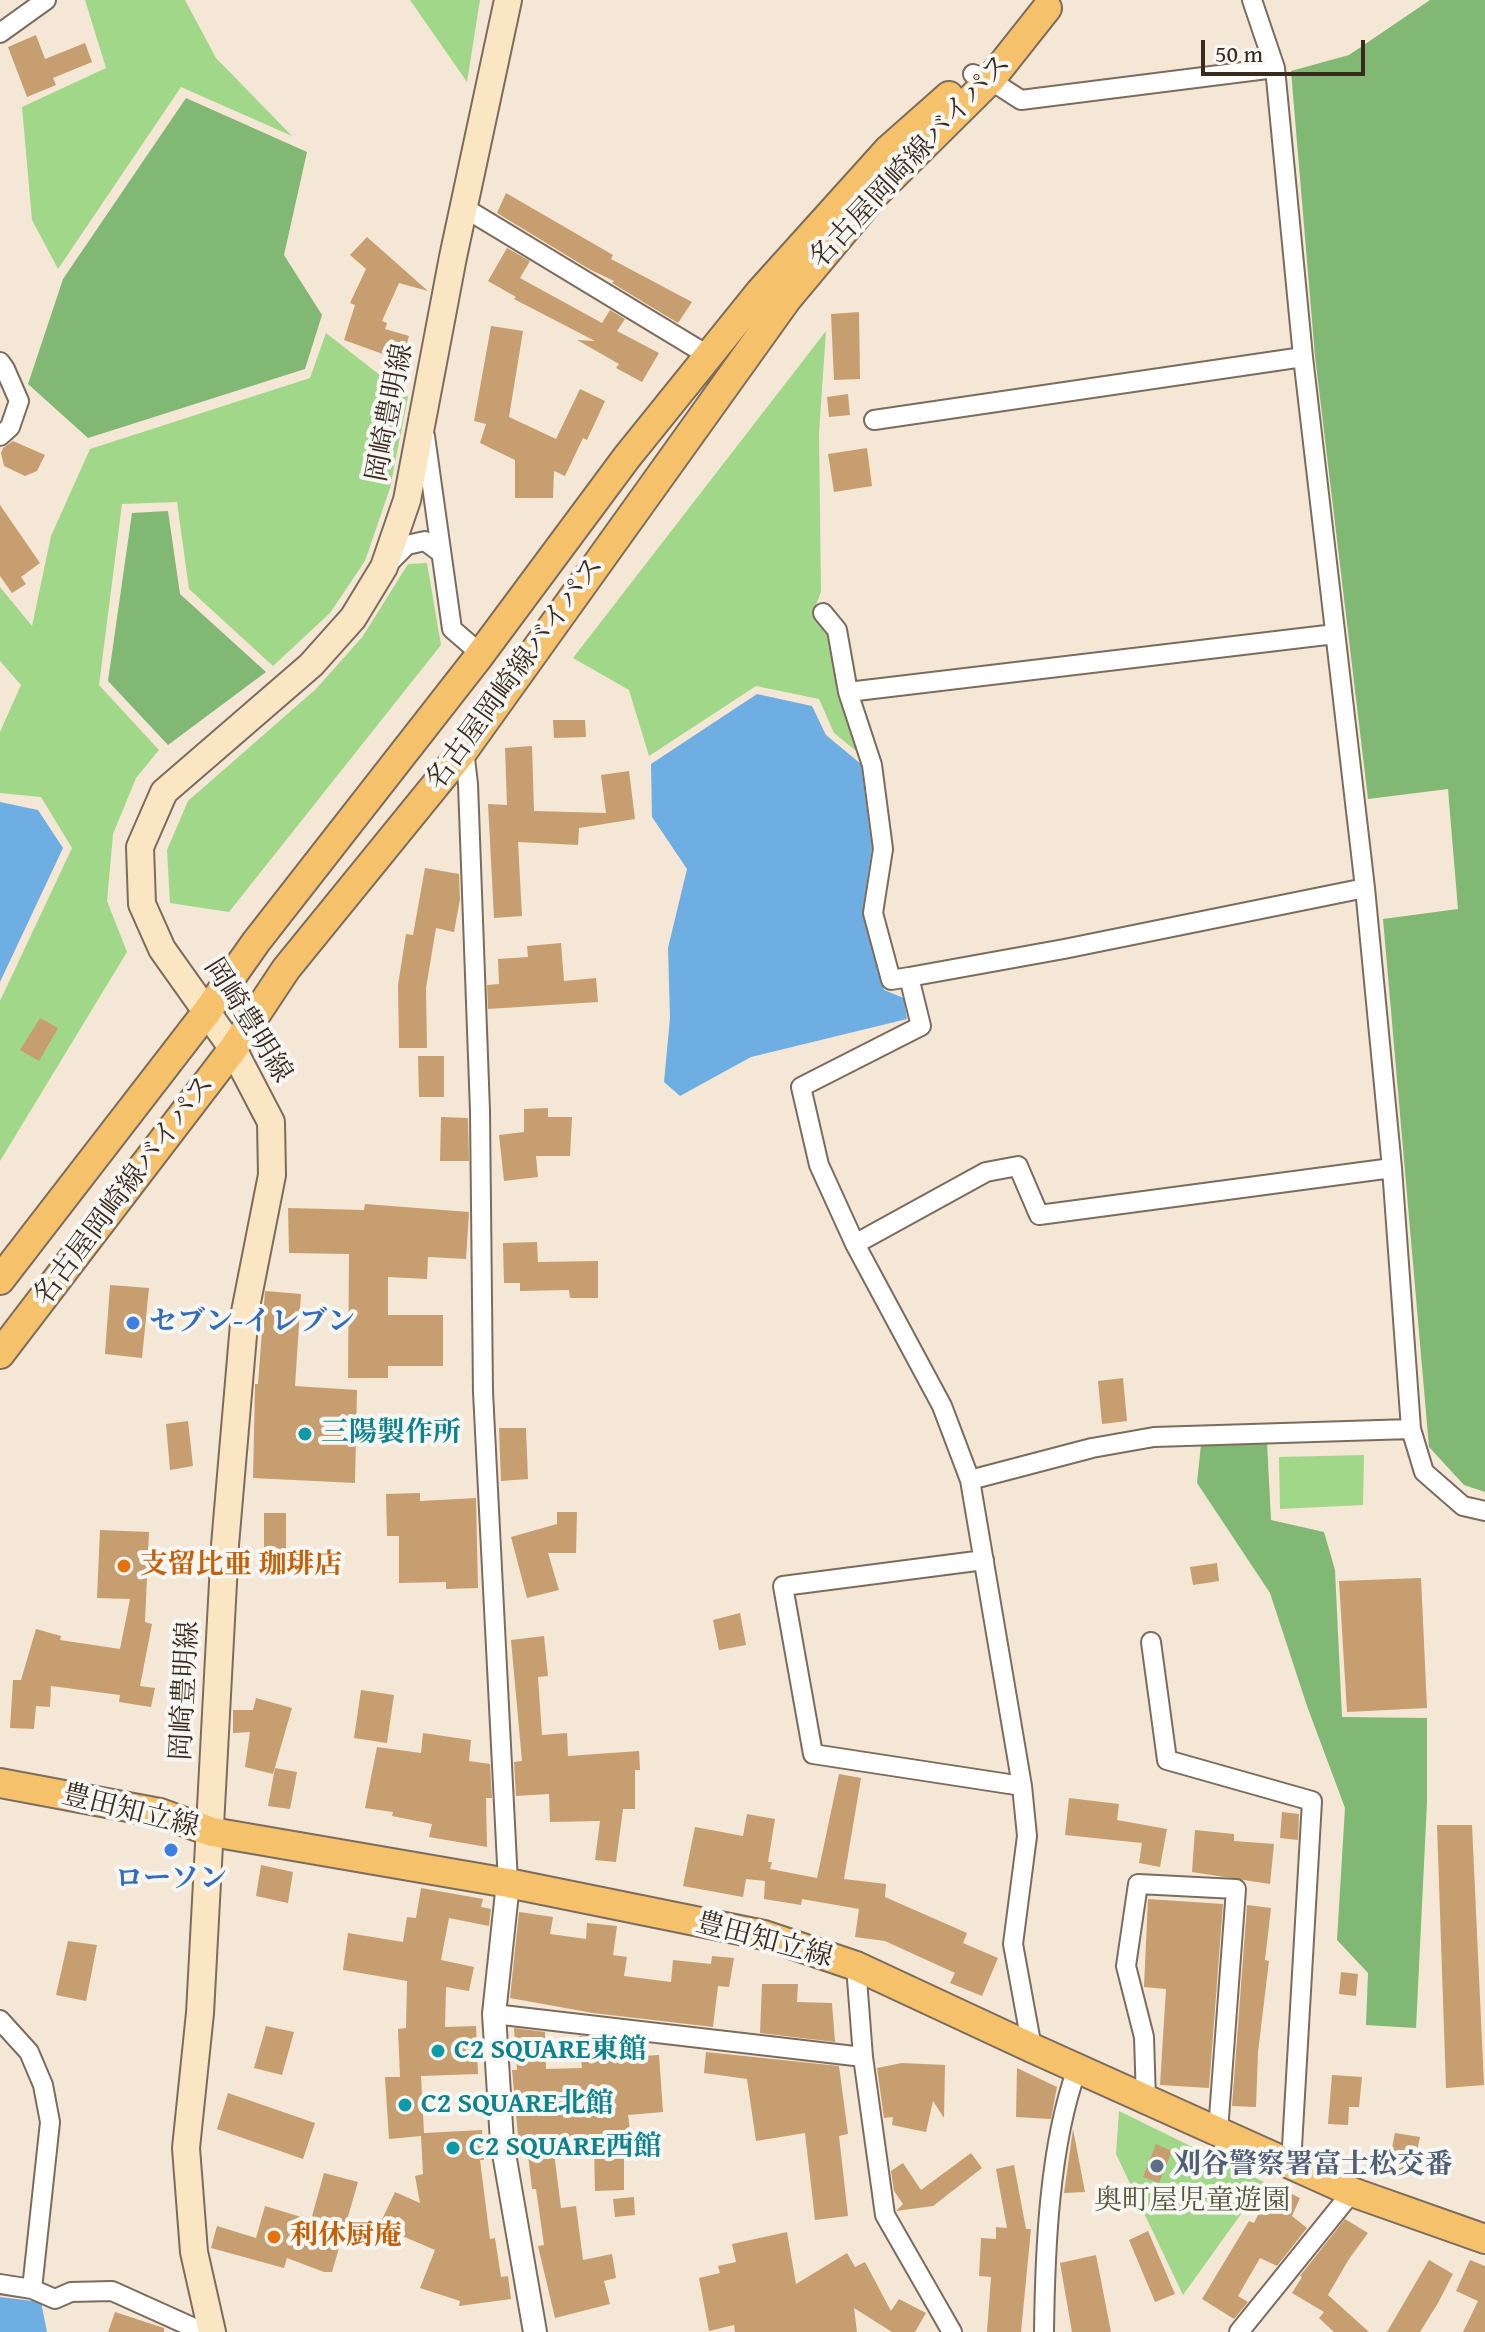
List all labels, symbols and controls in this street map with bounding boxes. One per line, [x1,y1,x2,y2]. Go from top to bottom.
scale bar [1205,24,1369,74]
text: 50 m [1215,36,1263,71]
street label: 名古屋岡崎線バイパス [803,48,1019,276]
street label: 岡崎豊明線 [361,341,421,485]
street label: 名古屋岡崎線バイパス [420,551,612,797]
street label: 岡崎豊明線 [196,953,298,1089]
street label: 名古屋岡崎線バイパス [27,1069,223,1313]
place label: セブン-イレブン [149,1306,355,1340]
marker: セブン-イレブン [124,1314,142,1332]
place label: 三陽製作所 [321,1417,461,1451]
marker: 三陽製作所 [296,1425,314,1443]
place label: 支留比亜 珈琲店 [140,1549,342,1583]
marker: 支留比亜 珈琲店 [115,1557,133,1575]
street label: 岡崎豊明線 [166,1620,206,1762]
street label: 豊田知立線 [58,1779,202,1845]
marker: ローソン [162,1841,180,1859]
place label: ローソン [115,1863,227,1897]
street label: 豊田知立線 [692,1907,836,1975]
place label: C2 SQUARE東館 [454,2034,647,2068]
marker: C2 SQUARE東館 [429,2042,447,2060]
place label: C2 SQUARE北館 [421,2088,614,2122]
marker: C2 SQUARE北館 [396,2096,414,2114]
place label: C2 SQUARE西館 [469,2131,662,2165]
marker: C2 SQUARE西館 [444,2139,462,2157]
place label: 刈谷警察署富士松交番 [1173,2149,1453,2183]
marker: 刈谷警察署富士松交番 [1148,2157,1166,2175]
park label: 奥町屋児童遊園 [1094,2185,1290,2219]
place label: 利休厨庵 [290,2220,402,2254]
marker: 利休厨庵 [265,2228,283,2246]

